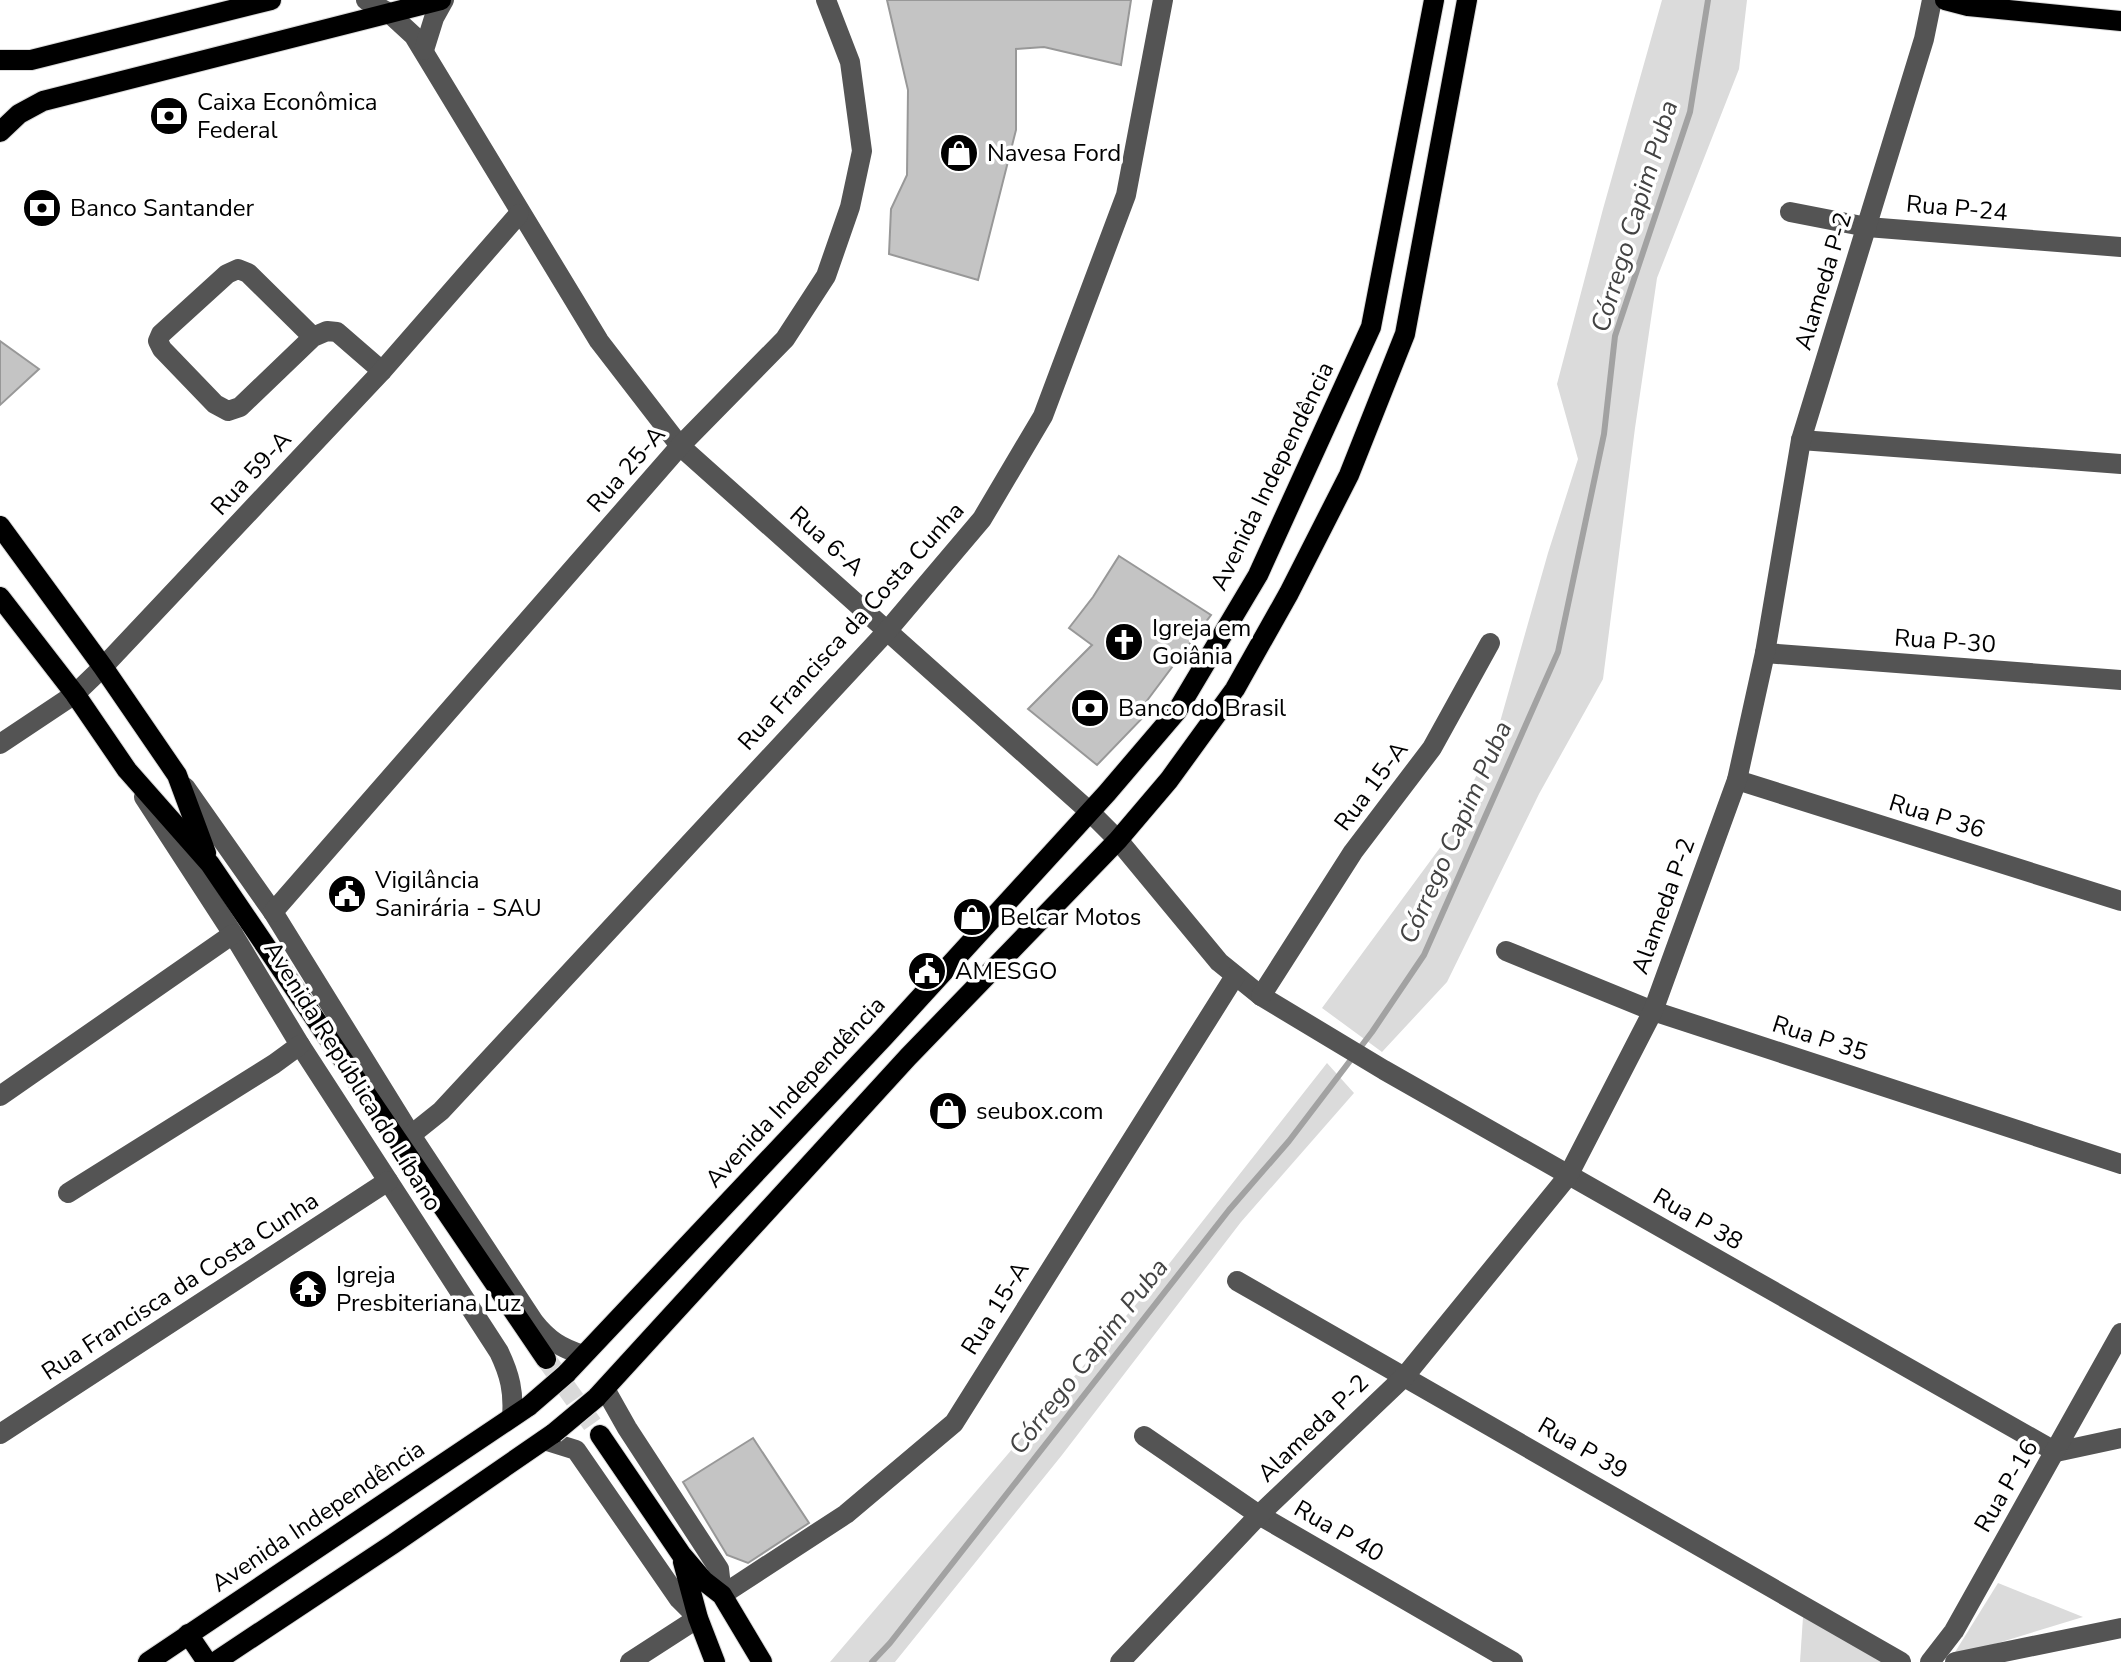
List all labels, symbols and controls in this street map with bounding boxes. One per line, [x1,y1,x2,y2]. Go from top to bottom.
place label: Caixa Econômica Federal [197,86,377,146]
bank icon: Caixa Econômica Federal [148,95,190,137]
water label: Córrego Capim Puba [1583,96,1686,336]
shop icon: Navesa Ford [938,132,980,174]
place label: Navesa Ford [987,137,1121,169]
bank icon: Banco Santander [21,187,63,229]
street label: Rua P-24 [1905,188,2009,228]
place label: Banco Santander [70,192,255,224]
street label: Alameda P-2 [1787,208,1859,354]
street label: Avenida Independência [1203,356,1341,596]
street label: Rua 25-A [580,419,673,519]
street label: Rua 59-A [204,424,299,522]
street label: Rua Francisca da Costa Cunha [731,495,971,757]
street label: Rua 6-A [783,499,872,583]
place label: Igreja em Goiânia [1152,612,1251,672]
church icon: Igreja em Goiânia [1103,621,1145,663]
street label: Rua P-30 [1893,621,1997,661]
bank icon: Banco do Brasil [1069,687,1111,729]
place label: Banco do Brasil [1118,692,1286,724]
water label: Córrego Capim Puba [1391,715,1520,949]
street label: Rua 15-A [1327,734,1415,837]
street label: Rua P 36 [1885,786,1989,846]
street label: Alameda P-2 [1624,834,1702,978]
place label: Vigilância Sanirária - SAU [374,864,542,924]
public building icon: Vigilância Sanirária - SAU [326,873,368,915]
shop icon: Belcar Motos [951,896,993,938]
place label: Belcar Motos [1000,901,1141,933]
street label: Avenida República do Líbano [257,935,449,1217]
public building icon: AMESGO [906,950,948,992]
place label: AMESGO [955,955,1057,987]
street label: Avenida Independência [698,989,892,1195]
street label: Rua P 35 [1768,1008,1872,1068]
shop icon: seubox.com [927,1090,969,1132]
place label: seubox.com [976,1095,1103,1127]
street label: Rua P 38 [1647,1180,1749,1258]
street label: Rua Francisca da Costa Cunha [35,1184,325,1388]
water label: Córrego Capim Puba [1001,1251,1176,1462]
street label: Rua 15-A [954,1255,1036,1361]
place label: Igreja Presbiteriana Luz [336,1259,521,1319]
temple icon: Igreja Presbiteriana Luz [287,1268,329,1310]
street label: Alameda P-2 [1251,1367,1375,1489]
street label: Rua P 39 [1532,1409,1634,1487]
street label: Avenida Independência [205,1433,431,1599]
street label: Rua P-16 [1967,1434,2045,1538]
street label: Rua P 40 [1288,1492,1390,1570]

